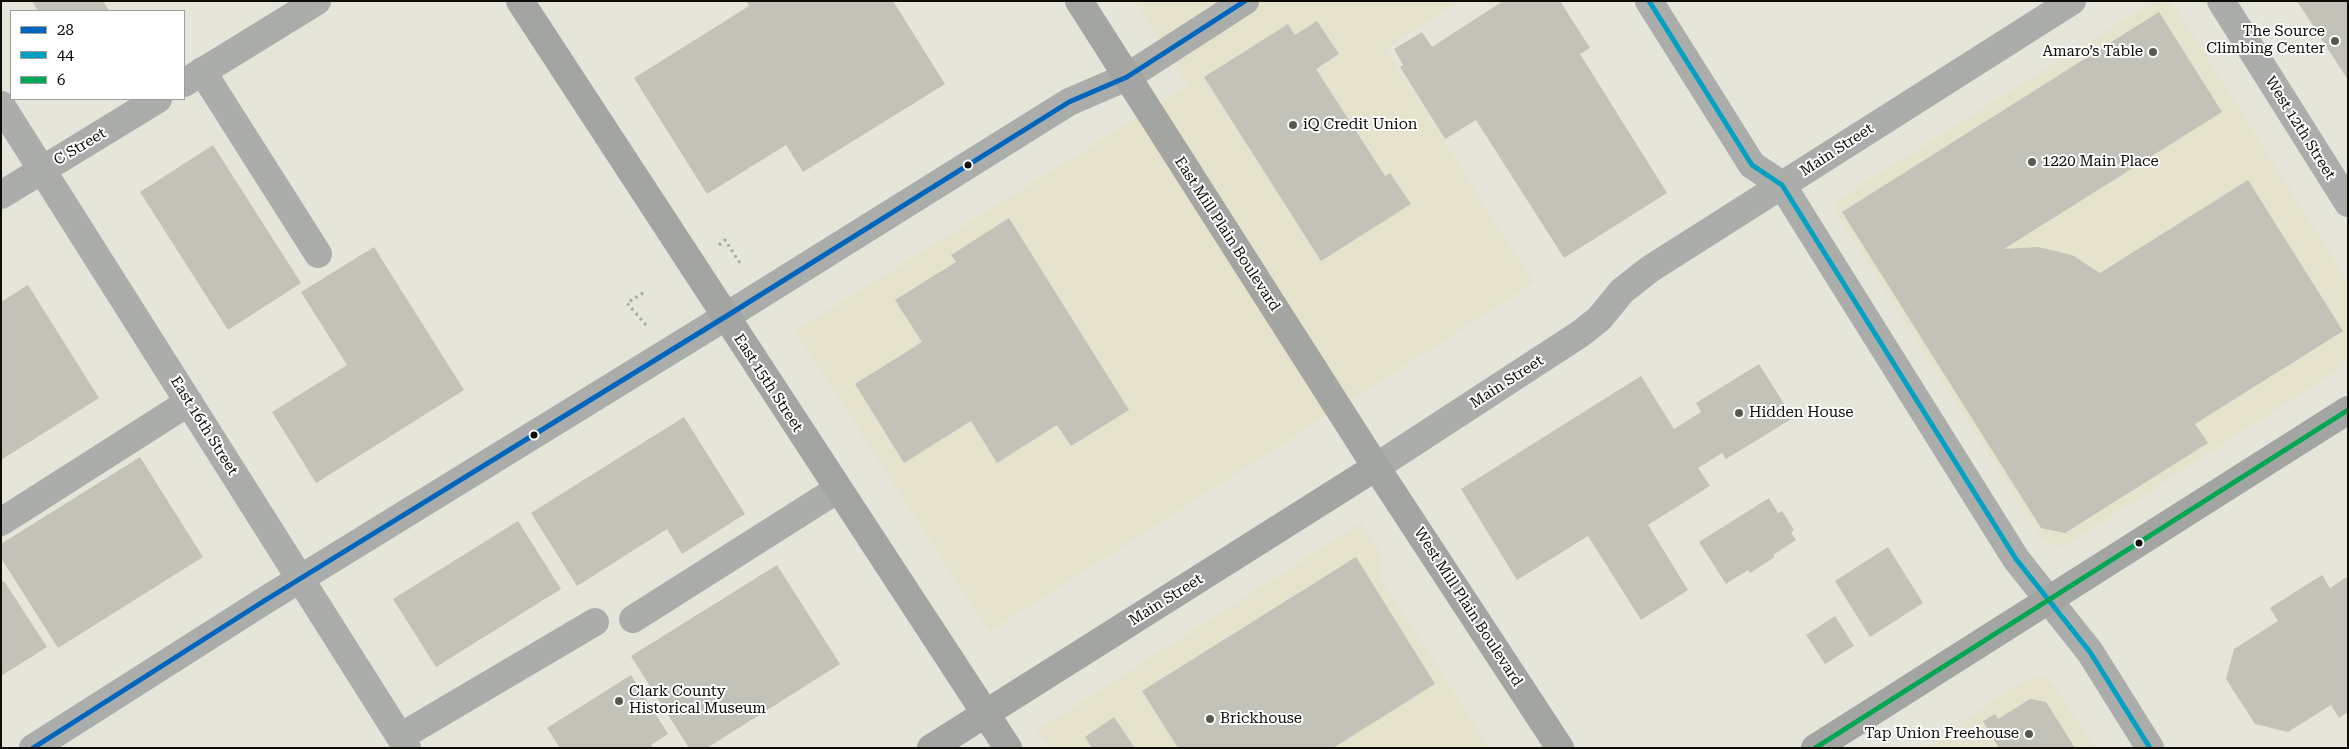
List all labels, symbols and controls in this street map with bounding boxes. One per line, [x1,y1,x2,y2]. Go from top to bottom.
legend [10,10,185,100]
text: 28 [57,21,74,39]
place label: The Source Climbing Center [2206,23,2325,58]
marker: The Source Climbing Center [2329,35,2341,47]
place label: Amaro’s Table [2042,43,2143,61]
text: 44 [57,46,74,64]
marker: Amaro’s Table [2147,46,2159,58]
text: 6 [57,71,65,89]
street label: West 12th Street [2261,73,2339,183]
place label: iQ Credit Union [1303,116,1418,134]
marker: iQ Credit Union [1287,119,1299,131]
street label: Main Street [1797,120,1877,180]
street label: C Street [51,124,109,170]
street label: East Mill Plain Boulevard [1170,153,1284,315]
place label: 1220 Main Place [2042,153,2159,171]
marker: 1220 Main Place [2026,156,2038,168]
unlabelled marker [963,160,973,170]
street label: East 15th Street [730,331,806,435]
street label: Main Street [1467,352,1547,412]
street label: East 16th Street [166,373,242,479]
place label: Hidden House [1749,404,1853,422]
marker: Hidden House [1733,407,1745,419]
unlabelled marker [529,430,539,440]
street label: West Mill Plain Boulevard [1410,524,1526,690]
unlabelled marker [2134,538,2144,548]
street label: Main Street [1126,570,1206,630]
place label: Clark County Historical Museum [629,683,766,718]
marker: Clark County Historical Museum [613,695,625,707]
place label: Brickhouse [1220,710,1302,728]
marker: Brickhouse [1204,713,1216,725]
place label: Tap Union Freehouse [1865,725,2019,743]
marker: Tap Union Freehouse [2023,728,2035,740]

